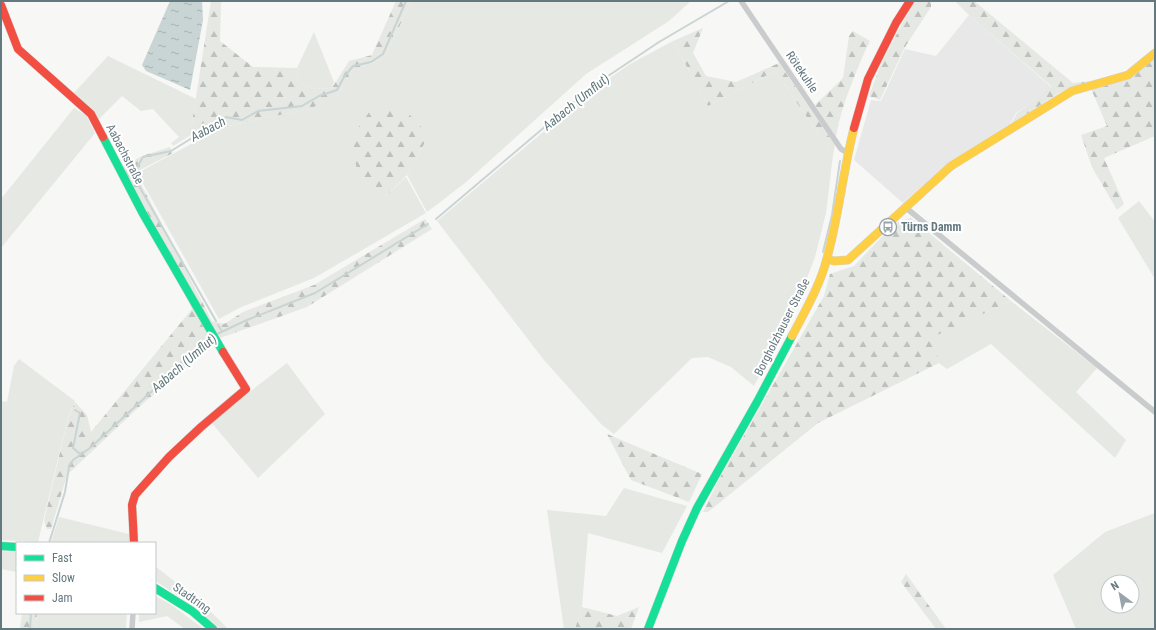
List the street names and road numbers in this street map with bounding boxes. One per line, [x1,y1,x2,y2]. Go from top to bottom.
street label: Rötekuhle [783,49,821,96]
street label: Aabachstraße [103,122,147,187]
street label: Borgholzhauser Straße [751,276,813,378]
street label: Stadtring [170,580,214,616]

